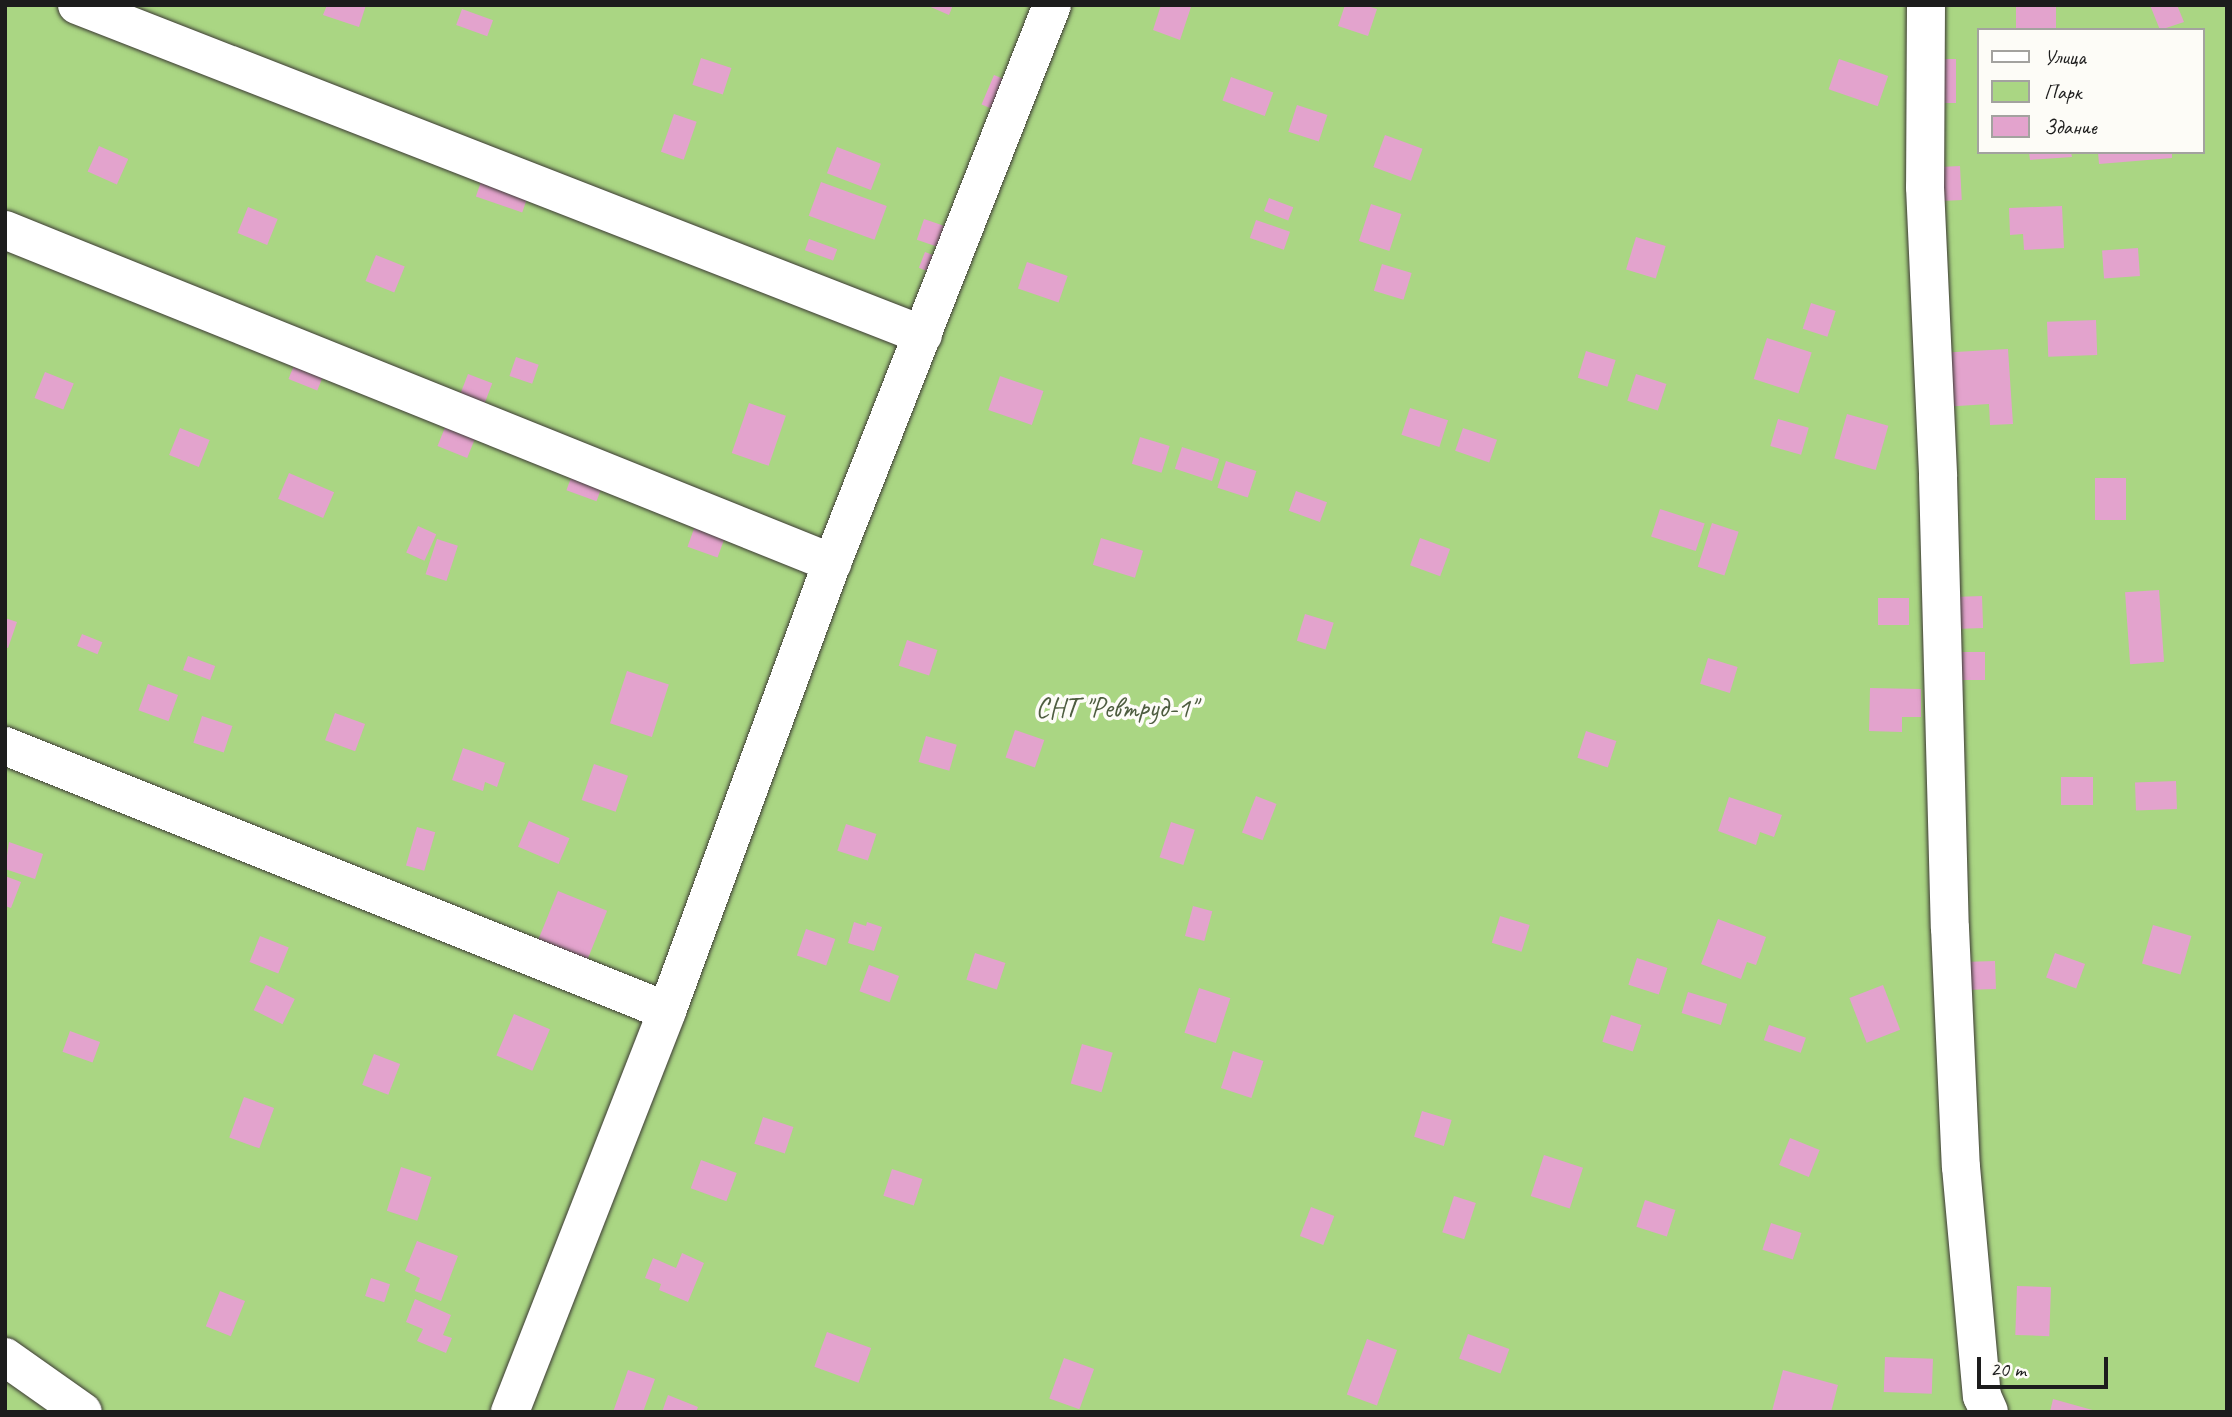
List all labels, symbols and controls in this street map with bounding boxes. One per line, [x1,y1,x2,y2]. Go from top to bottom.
legend [1976,28,2204,154]
text: Улица [2044,44,2086,70]
text: Парк [2044,79,2081,105]
text: Здание [2044,114,2097,140]
park label: СНТ "Ревтруд-1" [1036,691,1196,725]
scale bar [1980,1344,2111,1388]
text: 20 m [1990,1356,2026,1382]

